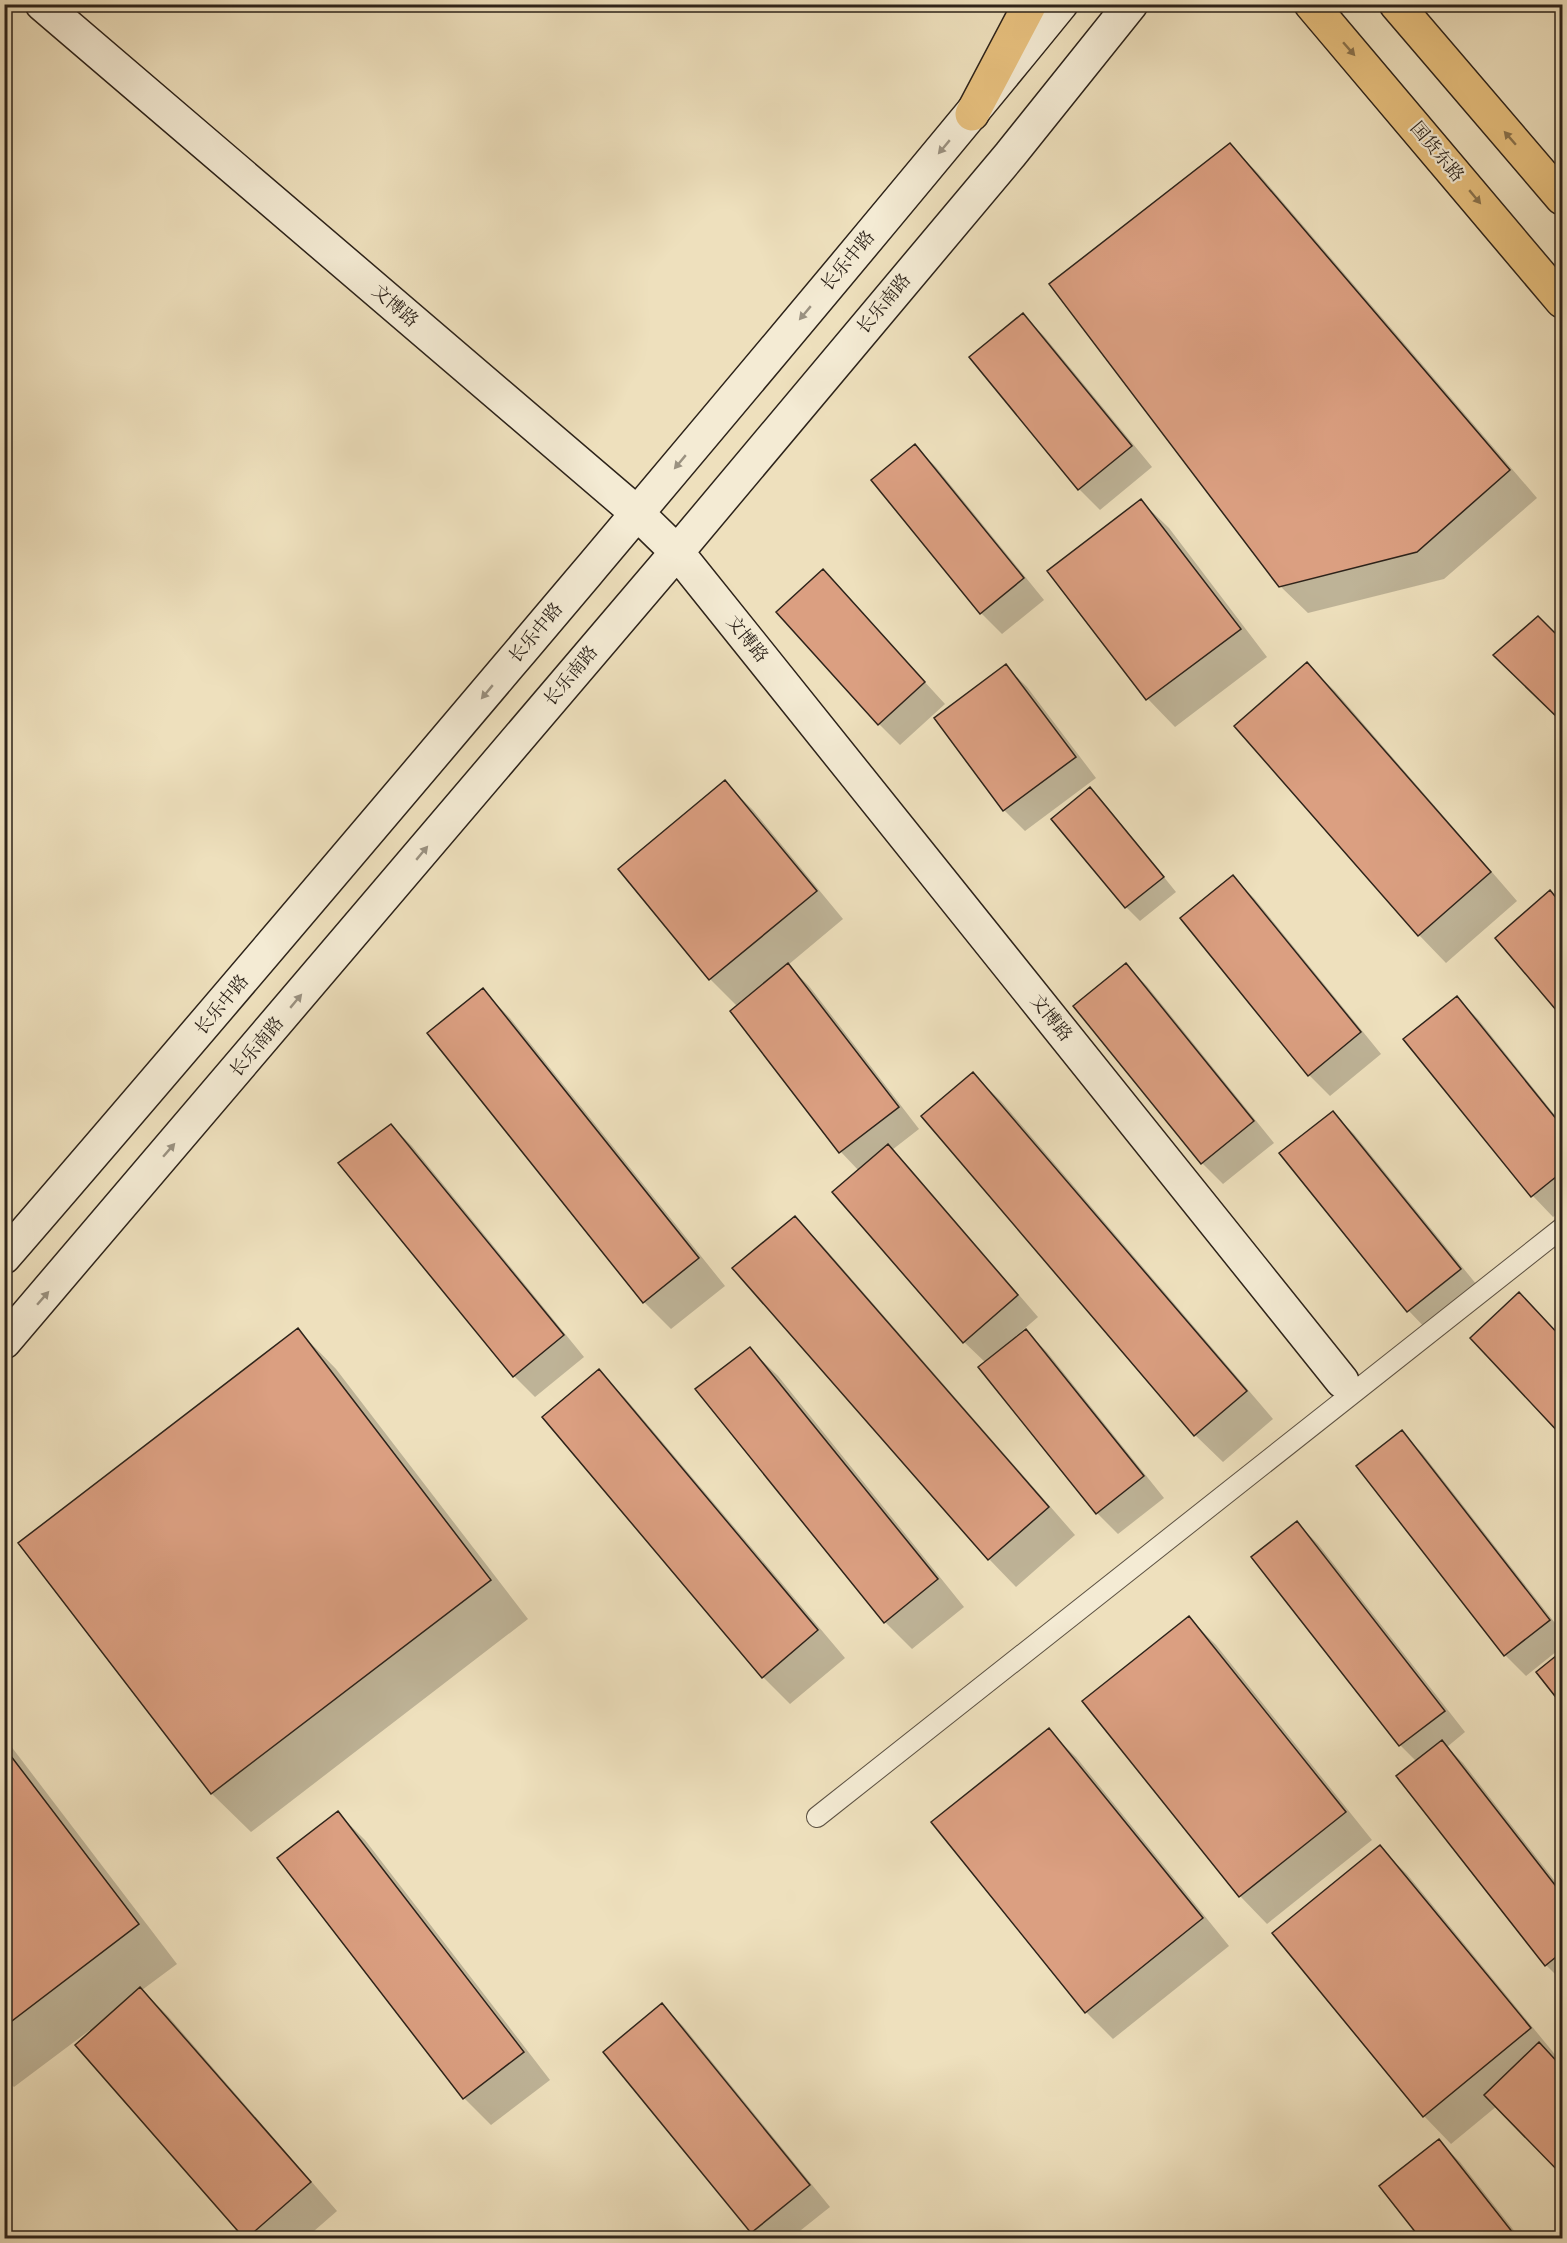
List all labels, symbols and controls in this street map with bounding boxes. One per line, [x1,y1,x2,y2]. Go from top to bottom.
one-way arrow [1342,41,1355,56]
street label: 国货东路 [1406,118,1468,186]
one-way arrow [1504,131,1517,146]
one-way arrow [938,139,951,154]
one-way arrow [1469,189,1482,205]
street label: 长乐中路 [817,227,879,295]
street label: 长乐南路 [853,270,915,338]
street label: 文博路 [368,280,422,332]
one-way arrow [799,305,812,320]
one-way arrow [674,454,687,469]
street label: 长乐中路 [505,599,567,667]
street label: 文博路 [722,611,772,667]
street label: 长乐南路 [540,642,602,710]
one-way arrow [480,684,493,700]
one-way arrow [415,846,428,861]
street label: 长乐中路 [191,971,253,1039]
street label: 文博路 [1026,990,1076,1046]
one-way arrow [289,994,302,1009]
street label: 长乐南路 [226,1013,288,1081]
one-way arrow [163,1142,176,1158]
one-way arrow [36,1290,49,1306]

